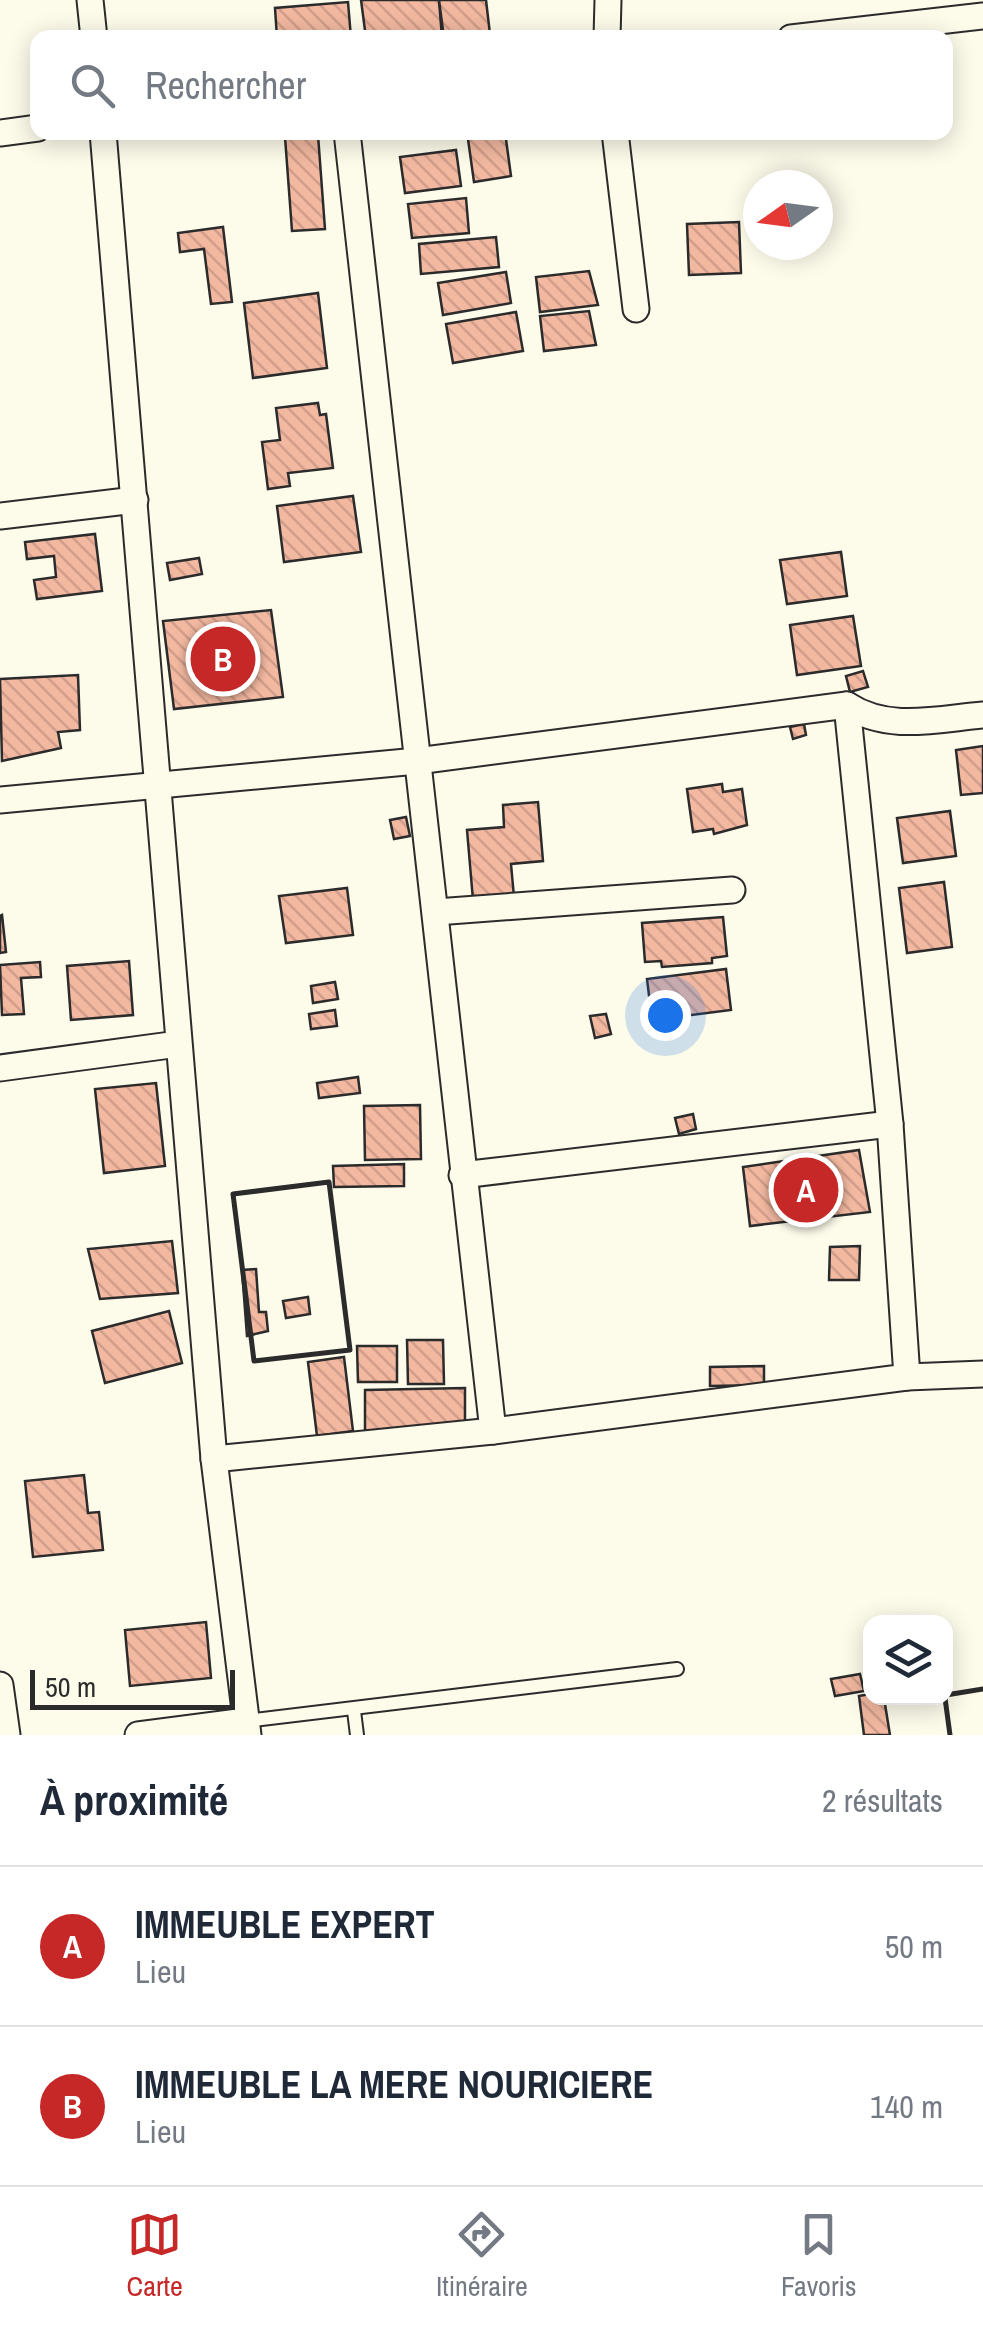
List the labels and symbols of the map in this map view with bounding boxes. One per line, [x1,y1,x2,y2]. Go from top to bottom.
north arrow [743,170,833,260]
pin: B [190,622,256,696]
your location [640,990,691,1041]
pin: A [774,1152,838,1228]
scale bar [30,1665,235,1710]

